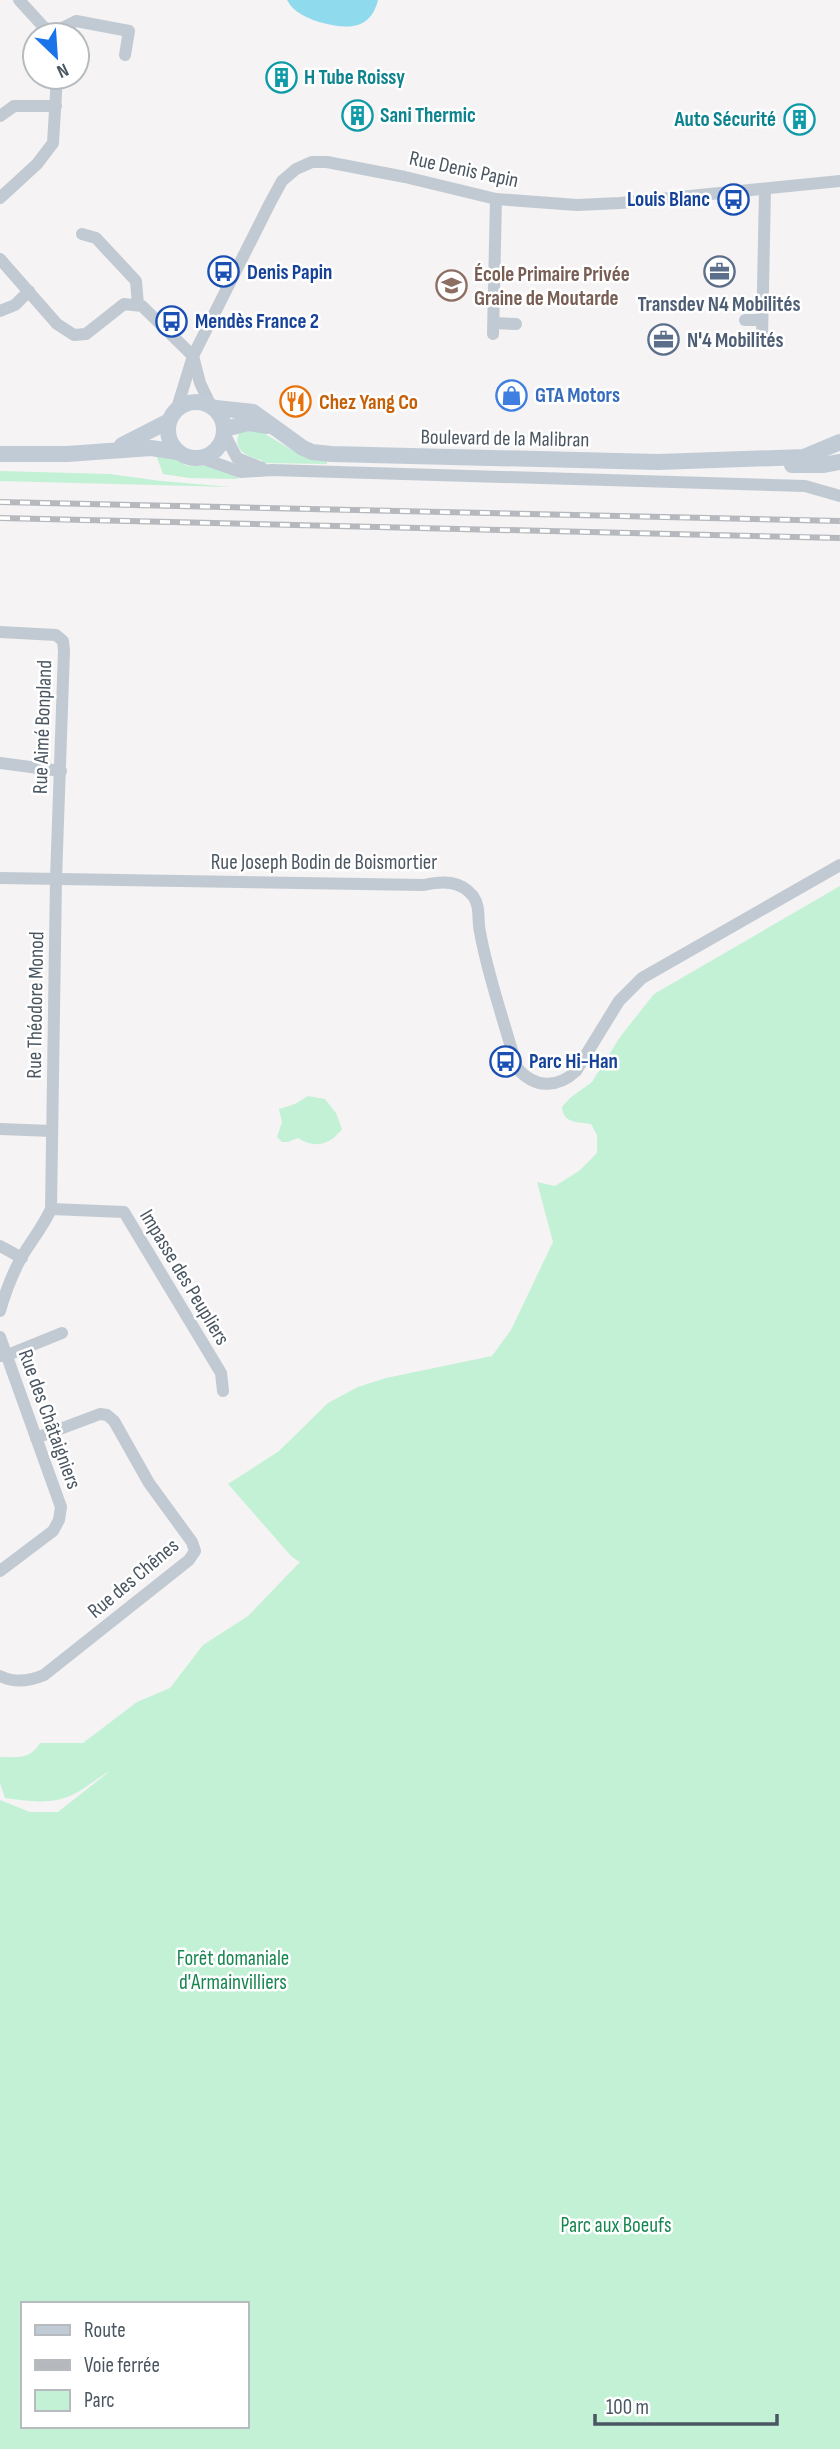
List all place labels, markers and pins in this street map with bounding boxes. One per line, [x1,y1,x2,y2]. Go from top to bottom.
building icon: H Tube Roissy [264,60,298,94]
place label: H Tube Roissy [304,65,405,90]
building icon: Sani Thermic [340,98,374,132]
building icon: Auto Sécurité [782,102,816,136]
place label: Sani Thermic [380,103,476,128]
place label: Auto Sécurité [674,107,776,132]
bus stop icon: Louis Blanc [716,182,750,216]
place label: Louis Blanc [627,187,710,212]
bus stop icon: Denis Papin [207,255,241,289]
office icon: Transdev N4 Mobilités [702,255,736,289]
place label: Denis Papin [247,260,332,285]
place label: École Primaire Privée Graine de Moutarde [474,262,630,311]
school or university icon: École Primaire Privée Graine de Moutarde [434,269,468,303]
place label: Transdev N4 Mobilités [638,292,800,317]
bus stop icon: Mendès France 2 [155,304,189,338]
place label: Mendès France 2 [195,309,319,334]
office icon: N'4 Mobilités [647,323,681,357]
place label: N'4 Mobilités [687,328,784,353]
shop icon: GTA Motors [495,378,529,412]
place label: GTA Motors [535,383,620,408]
restaurant icon: Chez Yang Co [279,385,313,419]
place label: Chez Yang Co [319,390,418,415]
bus stop icon: Parc Hi-Han [489,1044,523,1078]
place label: Parc Hi-Han [529,1049,618,1074]

